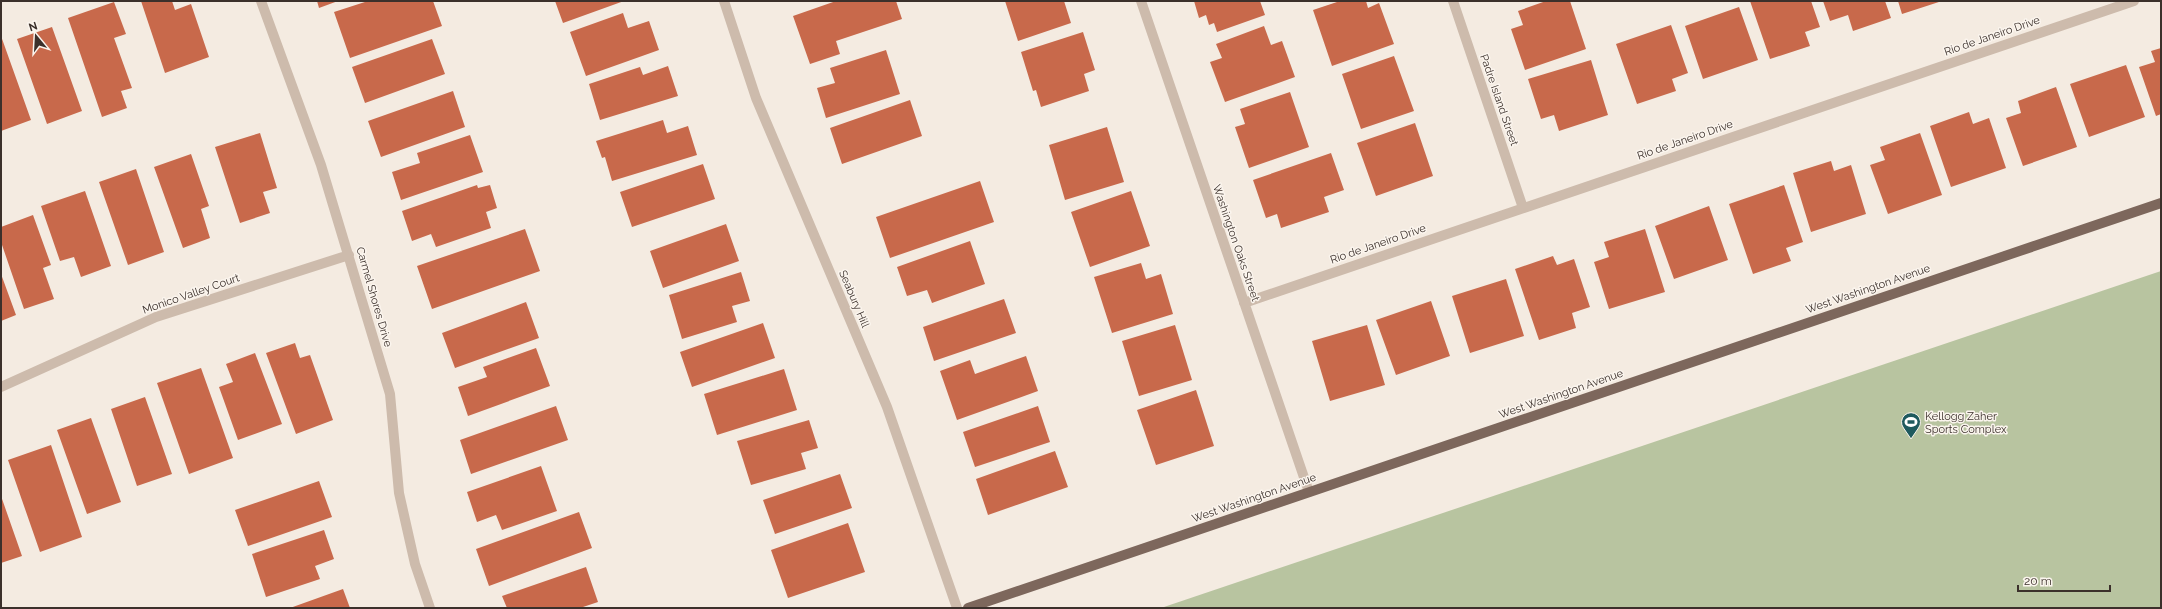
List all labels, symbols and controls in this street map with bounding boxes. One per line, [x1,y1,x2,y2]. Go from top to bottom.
street label: Rio de Janeiro Drive [1942,13,2042,58]
north arrow [16,16,56,56]
text: N [27,19,39,34]
street label: Padre Island Street [1477,52,1521,148]
street label: Rio de Janeiro Drive [1635,117,1735,162]
street label: Washington Oaks Street [1210,183,1262,303]
street label: Rio de Janeiro Drive [1328,221,1428,266]
street label: Carmel Shores Drive [353,245,395,349]
street label: West Washington Avenue [1804,261,1932,316]
street label: Seabury Hill [836,268,872,330]
street label: Monico Valley Court [141,271,241,317]
street label: West Washington Avenue [1497,366,1625,421]
place label: Kellogg Zaher Sports Complex [1925,410,2007,436]
sports icon: Kellogg Zaher Sports Complex [1900,411,1922,439]
street label: West Washington Avenue [1190,470,1318,525]
scale bar [2018,567,2110,593]
text: 20 m [2024,574,2052,588]

